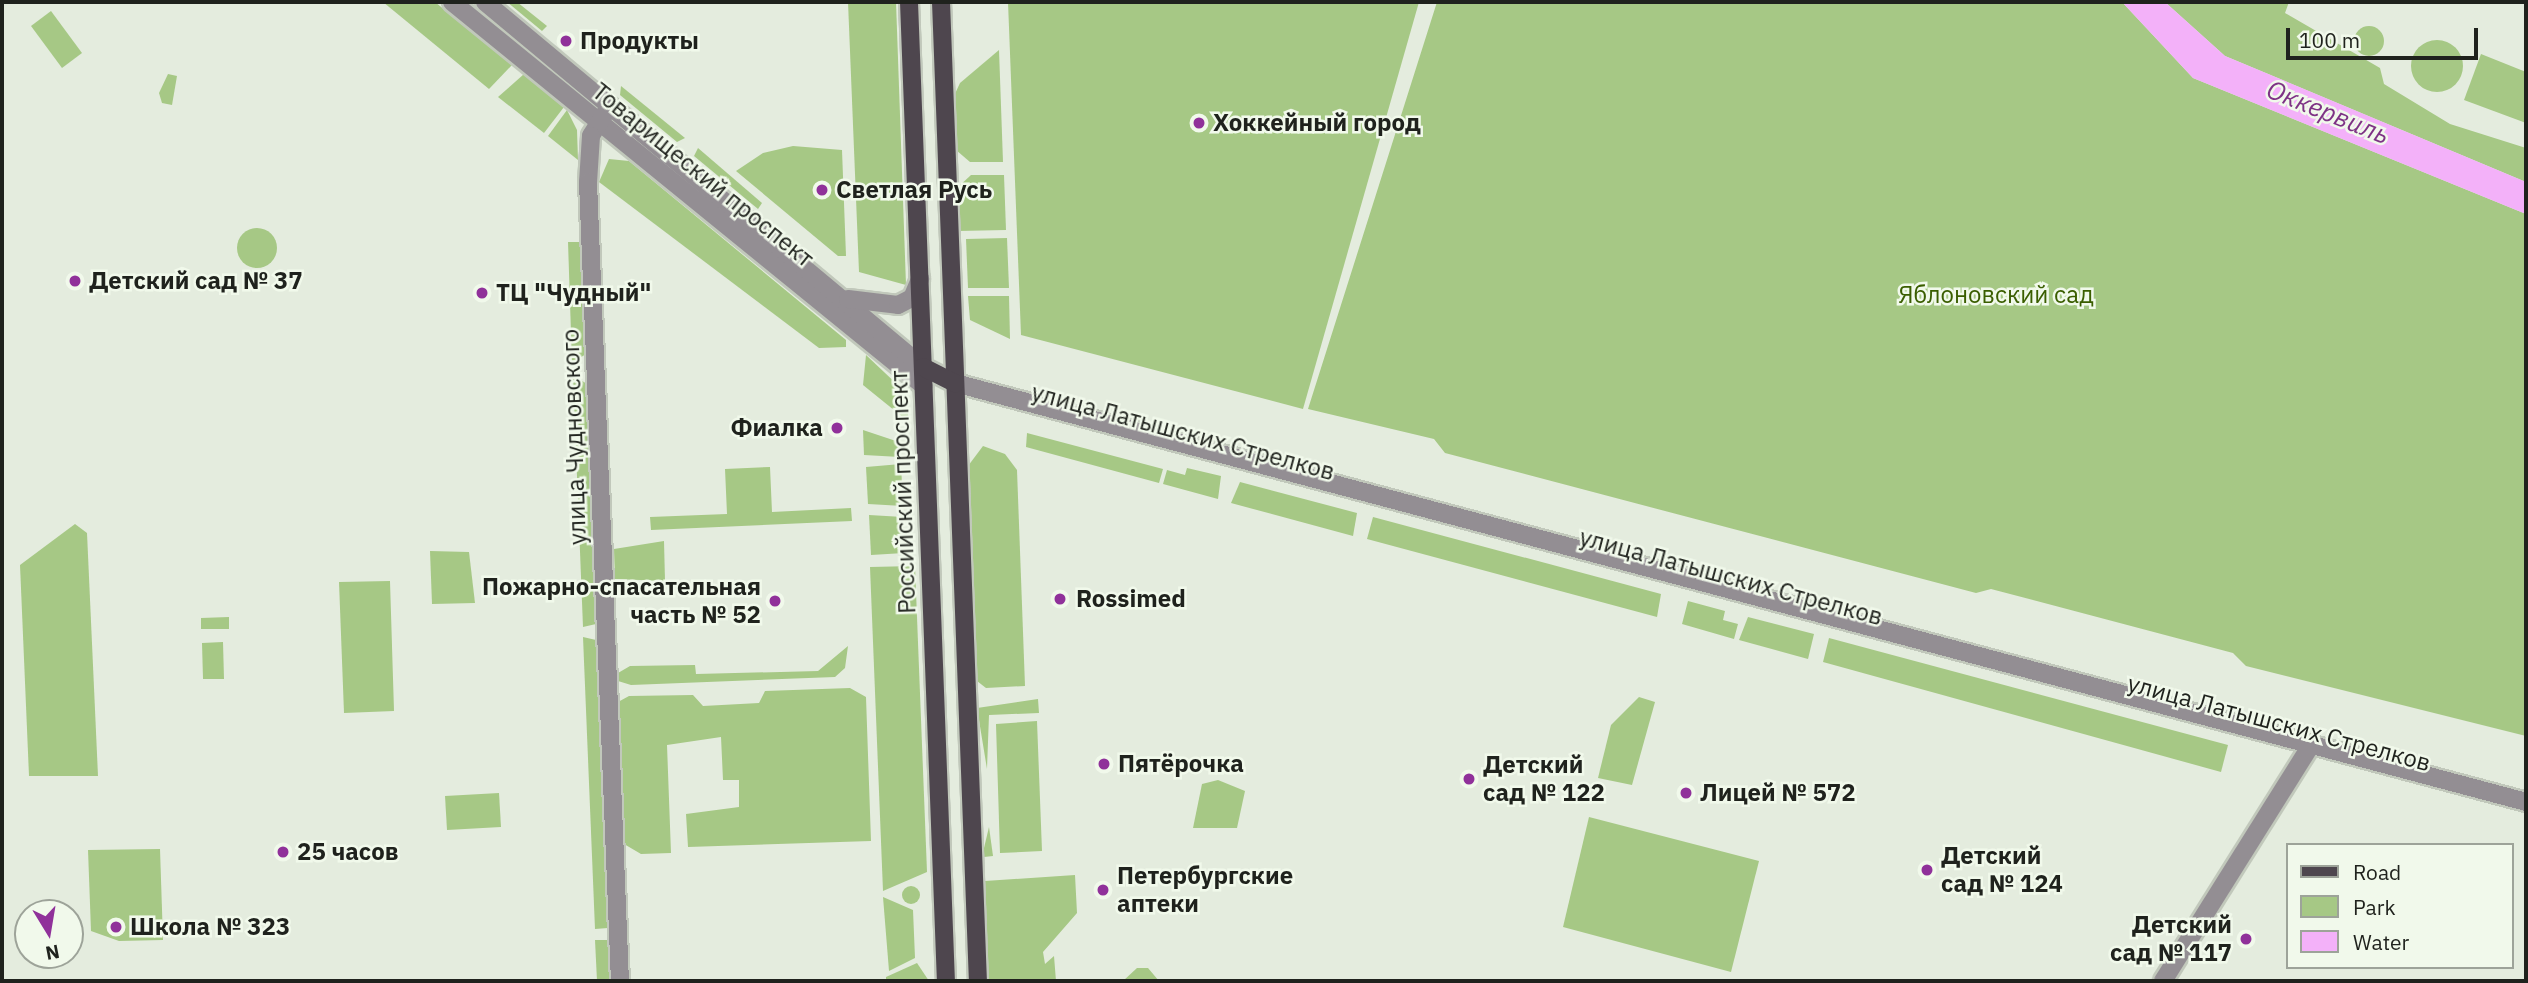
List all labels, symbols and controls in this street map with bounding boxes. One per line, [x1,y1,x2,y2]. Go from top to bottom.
scale bar [2290,14,2482,58]
text: 100 m [2299,26,2360,54]
place label: Продукты [580,27,699,55]
marker: Продукты [558,33,574,49]
water label: Оккервиль [2262,73,2394,151]
street label: Товарищеский проспект [586,77,820,273]
place label: Хоккейный город [1213,109,1421,137]
marker: Хоккейный город [1191,115,1207,131]
place label: Светлая Русь [836,176,992,204]
marker: Светлая Русь [814,182,830,198]
place label: Детский сад № 37 [89,267,303,295]
marker: Детский сад № 37 [67,273,83,289]
place label: ТЦ "Чудный" [496,279,651,307]
park label: Яблоновский сад [1898,281,2094,309]
marker: ТЦ "Чудный" [474,285,490,301]
street label: улица Чудновского [556,328,592,546]
street label: Российский проспект [884,370,922,614]
street label: улица Латышских Стрелков [1028,378,1338,486]
place label: Фиалка [731,414,823,442]
marker: Фиалка [829,420,845,436]
street label: улица Латышских Стрелков [1576,523,1886,631]
place label: Пожарно-спасательная часть № 52 [482,573,761,629]
place label: Rossimed [1076,585,1186,613]
marker: Rossimed [1050,589,1070,609]
marker: Пожарно-спасательная часть № 52 [767,593,783,609]
street label: улица Латышских Стрелков [2124,669,2434,777]
place label: Пятёрочка [1118,750,1244,778]
place label: Детский сад № 122 [1483,751,1605,807]
marker: Пятёрочка [1096,756,1112,772]
marker: Детский сад № 122 [1461,771,1477,787]
place label: Лицей № 572 [1700,779,1856,807]
marker: Лицей № 572 [1678,785,1694,801]
place label: 25 часов [297,838,399,866]
place label: Детский сад № 124 [1941,842,2063,898]
legend [2286,843,2514,969]
marker: 25 часов [275,844,291,860]
text: Road [2353,858,2401,886]
place label: Петербургские аптеки [1117,862,1293,918]
marker: Детский сад № 124 [1919,862,1935,878]
marker: Петербургские аптеки [1095,882,1111,898]
text: Park [2353,893,2396,921]
north arrow [14,899,84,969]
place label: Детский сад № 117 [2110,911,2232,967]
place label: Школа № 323 [130,913,290,941]
marker: Школа № 323 [108,919,124,935]
text: Water [2353,928,2409,956]
marker: Детский сад № 117 [2238,931,2254,947]
text: N [44,940,62,966]

